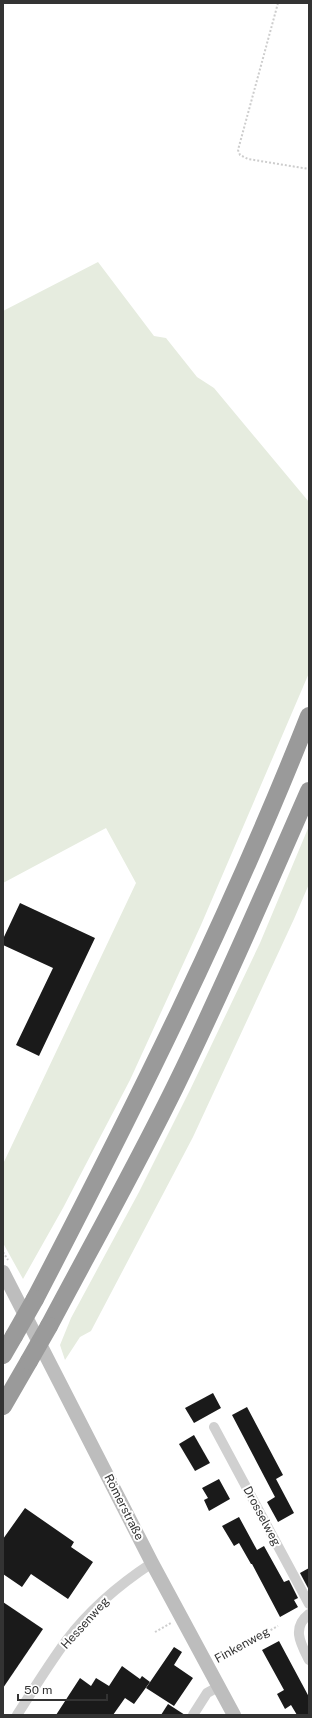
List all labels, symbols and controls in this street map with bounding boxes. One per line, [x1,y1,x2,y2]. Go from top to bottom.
street label: Römerstraße [101,1472,147,1542]
street label: Drosselweg [240,1484,284,1548]
street label: Hessenweg [58,1594,112,1652]
street label: Finkenweg [212,1624,272,1666]
scale bar [18,1676,107,1702]
text: 50 m [24,1683,52,1697]

